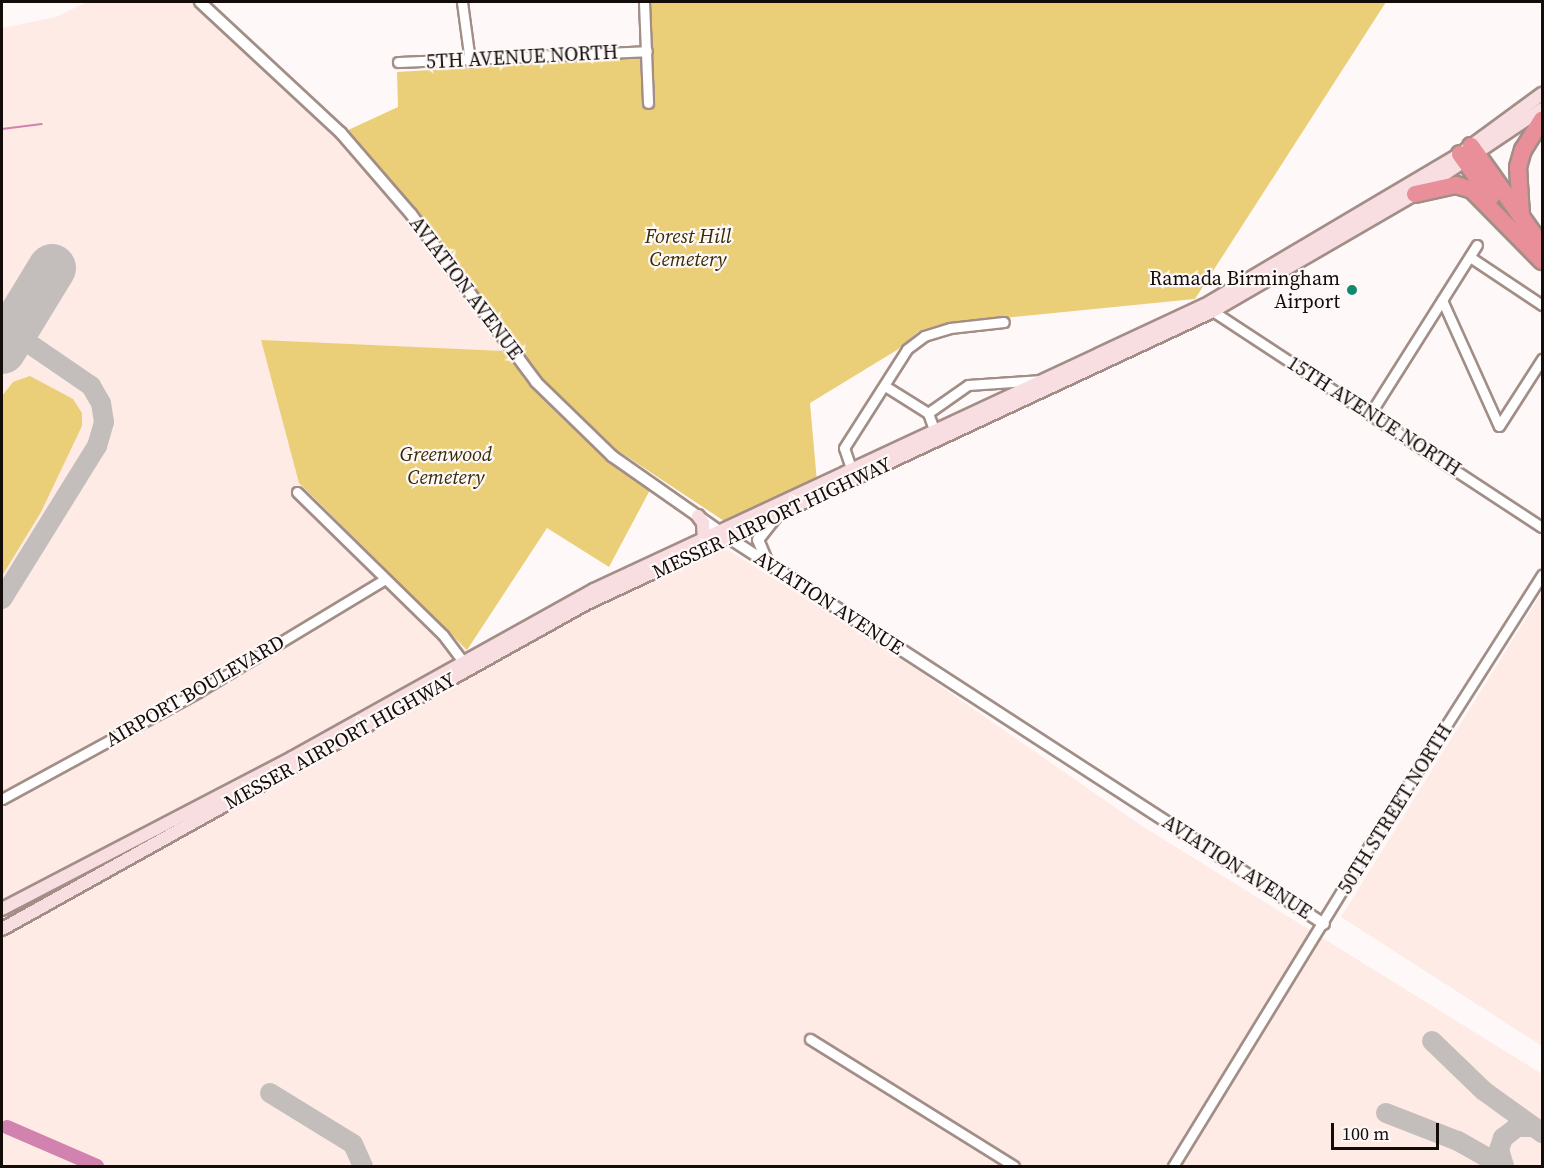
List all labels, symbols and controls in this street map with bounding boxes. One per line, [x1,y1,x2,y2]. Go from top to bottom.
street label: 5TH AVENUE NORTH [425,40,619,74]
street label: AVIATION AVENUE [404,212,528,364]
park label: Forest Hill Cemetery [645,225,731,272]
place label: Ramada Birmingham Airport [1149,266,1340,313]
marker: Ramada Birmingham Airport [1345,283,1359,297]
street label: 15TH AVENUE NORTH [1283,351,1465,481]
park label: Greenwood Cemetery [400,442,492,489]
street label: MESSER AIRPORT HIGHWAY [649,452,895,584]
street label: AVIATION AVENUE [750,546,908,660]
street label: AIRPORT BOULEVARD [101,630,289,752]
street label: MESSER AIRPORT HIGHWAY [220,667,460,815]
street label: 50TH STREET NORTH [1333,719,1457,899]
street label: AVIATION AVENUE [1158,810,1316,924]
scale bar [1334,1111,1442,1149]
text: 100 m [1342,1121,1389,1146]

